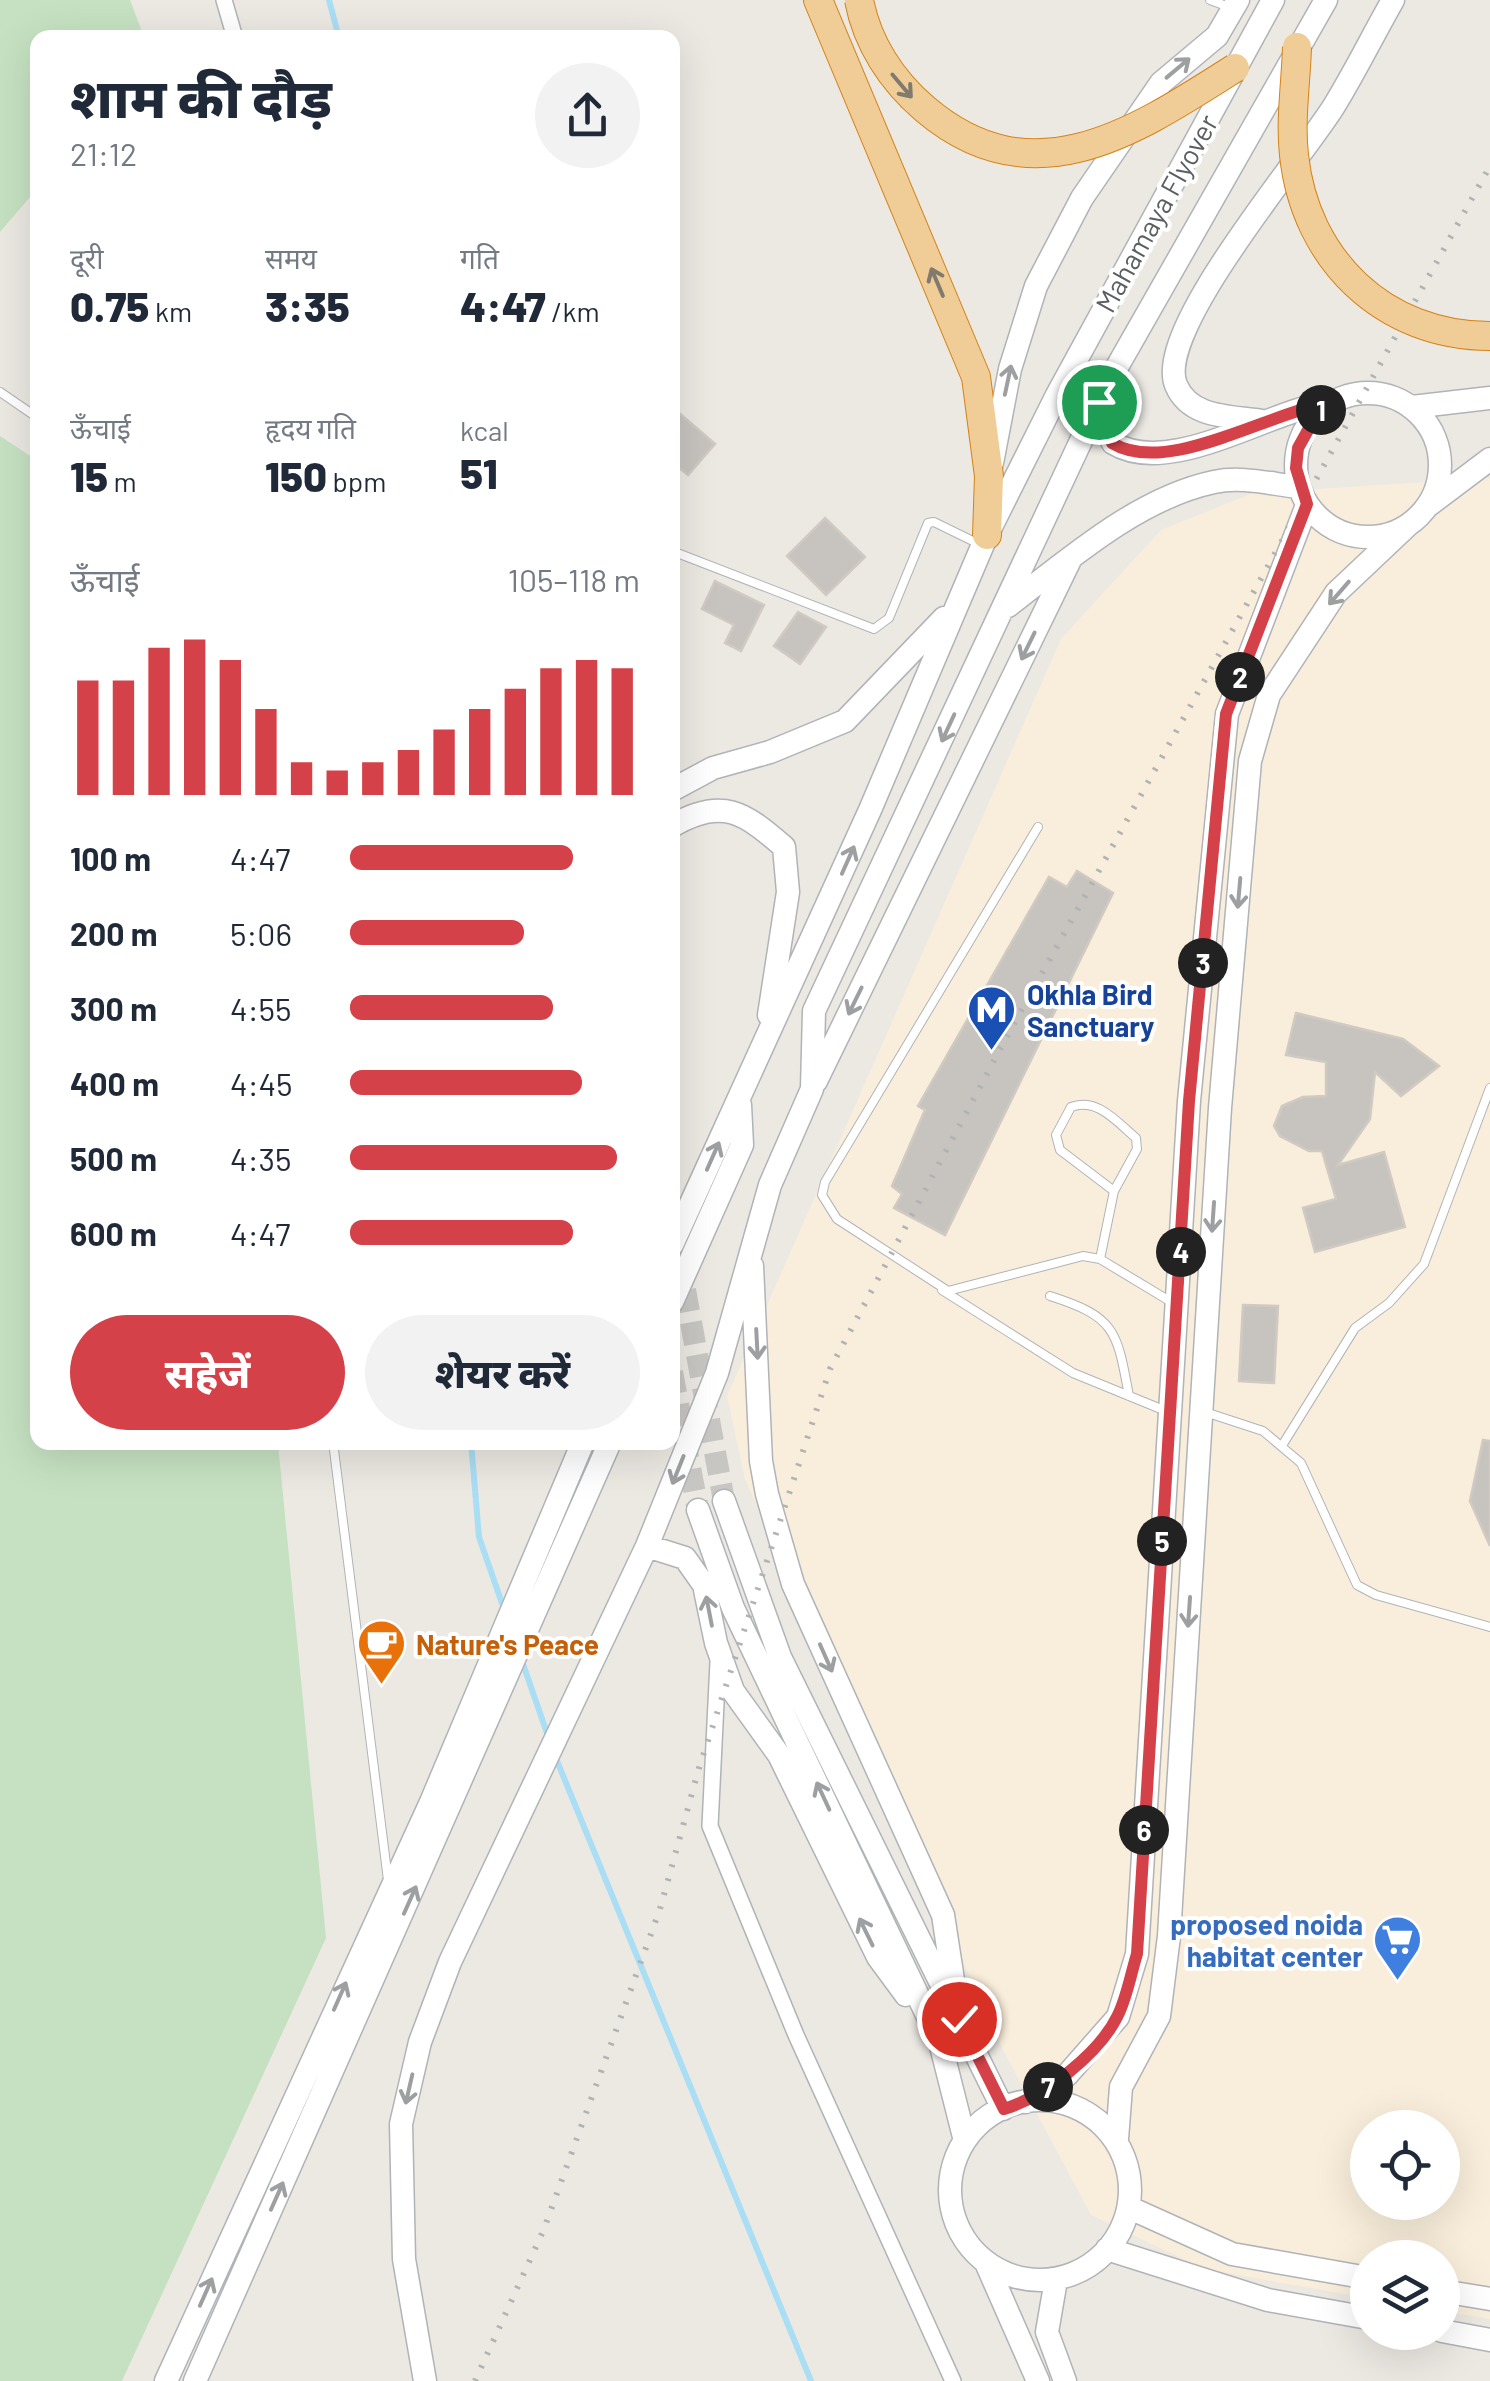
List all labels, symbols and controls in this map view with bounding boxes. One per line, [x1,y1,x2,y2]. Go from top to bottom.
one-way arrow [1165,57,1191,79]
text: शाम की दौड़ [70,63,332,129]
button: share [535,63,640,168]
one-way arrow [891,72,913,98]
street label: Mahamaya Flyover [1088,108,1224,318]
text: 21:12 [70,134,137,172]
text: दूरी [70,241,104,275]
text: समय [265,241,317,275]
text: गति [460,241,499,275]
one-way arrow [927,267,945,298]
text: 0.75 [70,280,149,330]
text: 3:35 [265,280,350,330]
text: 4:47 [460,280,546,330]
text: km [149,294,192,328]
text: /km [546,294,600,328]
pin [1057,360,1142,445]
one-way arrow [1000,365,1019,397]
icon: arrive [1072,375,1127,430]
pin: 1 [1296,385,1346,435]
text: 1 [1316,393,1326,427]
text: ऊँचाई [70,411,131,445]
text: हृदय गति [265,411,356,445]
text: kcal [460,413,509,447]
text: 51 [460,447,498,497]
text: 15 [70,450,108,500]
text: 150 [265,450,327,500]
text: m [108,464,137,498]
text: bpm [327,464,386,498]
text: ऊँचाई [70,560,139,598]
text: 105–118 m [508,560,640,598]
one-way arrow [1327,580,1350,605]
one-way arrow [1017,630,1036,660]
pin: 2 [1215,652,1265,702]
text: 2 [1232,660,1248,694]
one-way arrow [938,712,957,742]
text: 100 m [70,839,151,877]
text: 4:47 [230,839,290,877]
one-way arrow [839,846,858,876]
one-way arrow [1229,877,1248,909]
text: 200 m [70,914,158,952]
text: 5:06 [230,914,292,952]
pin: 3 [1178,938,1228,988]
text: 3 [1195,946,1211,980]
place label: Okhla Bird Sanctuary [1027,977,1154,1043]
metro station icon: Okhla Bird Sanctuary [966,984,1018,1052]
one-way arrow [844,985,863,1015]
text: 300 m [70,989,157,1027]
text: 4:55 [230,989,291,1027]
text: 400 m [70,1064,159,1102]
text: 4:45 [230,1064,293,1102]
text: 500 m [70,1139,157,1177]
text: 4:35 [230,1139,291,1177]
one-way arrow [705,1141,723,1172]
one-way arrow [1203,1201,1222,1233]
text: 600 m [70,1214,157,1252]
text: 4:47 [230,1214,290,1252]
pin: 4 [1156,1227,1206,1277]
text: 4 [1173,1235,1189,1269]
button: सहेजें [70,1315,345,1430]
button: शेयर करें [365,1315,640,1430]
one-way arrow [748,1327,767,1360]
one-way arrow [667,1454,685,1485]
pin: 5 [1137,1516,1187,1566]
text: 5 [1154,1524,1170,1558]
one-way arrow [1179,1595,1198,1627]
one-way arrow [699,1596,718,1628]
cafe icon: Nature's Peace [355,1618,407,1686]
place label: Nature's Peace [416,1627,599,1661]
one-way arrow [818,1642,837,1672]
one-way arrow [812,1782,831,1812]
pin: 6 [1119,1805,1169,1855]
text: 6 [1136,1813,1152,1847]
one-way arrow [402,1885,421,1915]
place label: proposed noida habitat center [1170,1907,1363,1973]
supermarket icon: proposed noida habitat center [1372,1914,1424,1982]
one-way arrow [856,1918,875,1948]
pin [917,1977,1002,2062]
one-way arrow [332,1981,350,2012]
icon: check [932,1992,987,2047]
pin: 7 [1023,2062,1073,2112]
text: 7 [1041,2070,1055,2104]
one-way arrow [399,2072,417,2104]
map controls [1350,2110,1460,2350]
button: locate [1350,2110,1460,2220]
one-way arrow [269,2181,287,2212]
button: layers [1350,2240,1460,2350]
one-way arrow [198,2277,216,2308]

